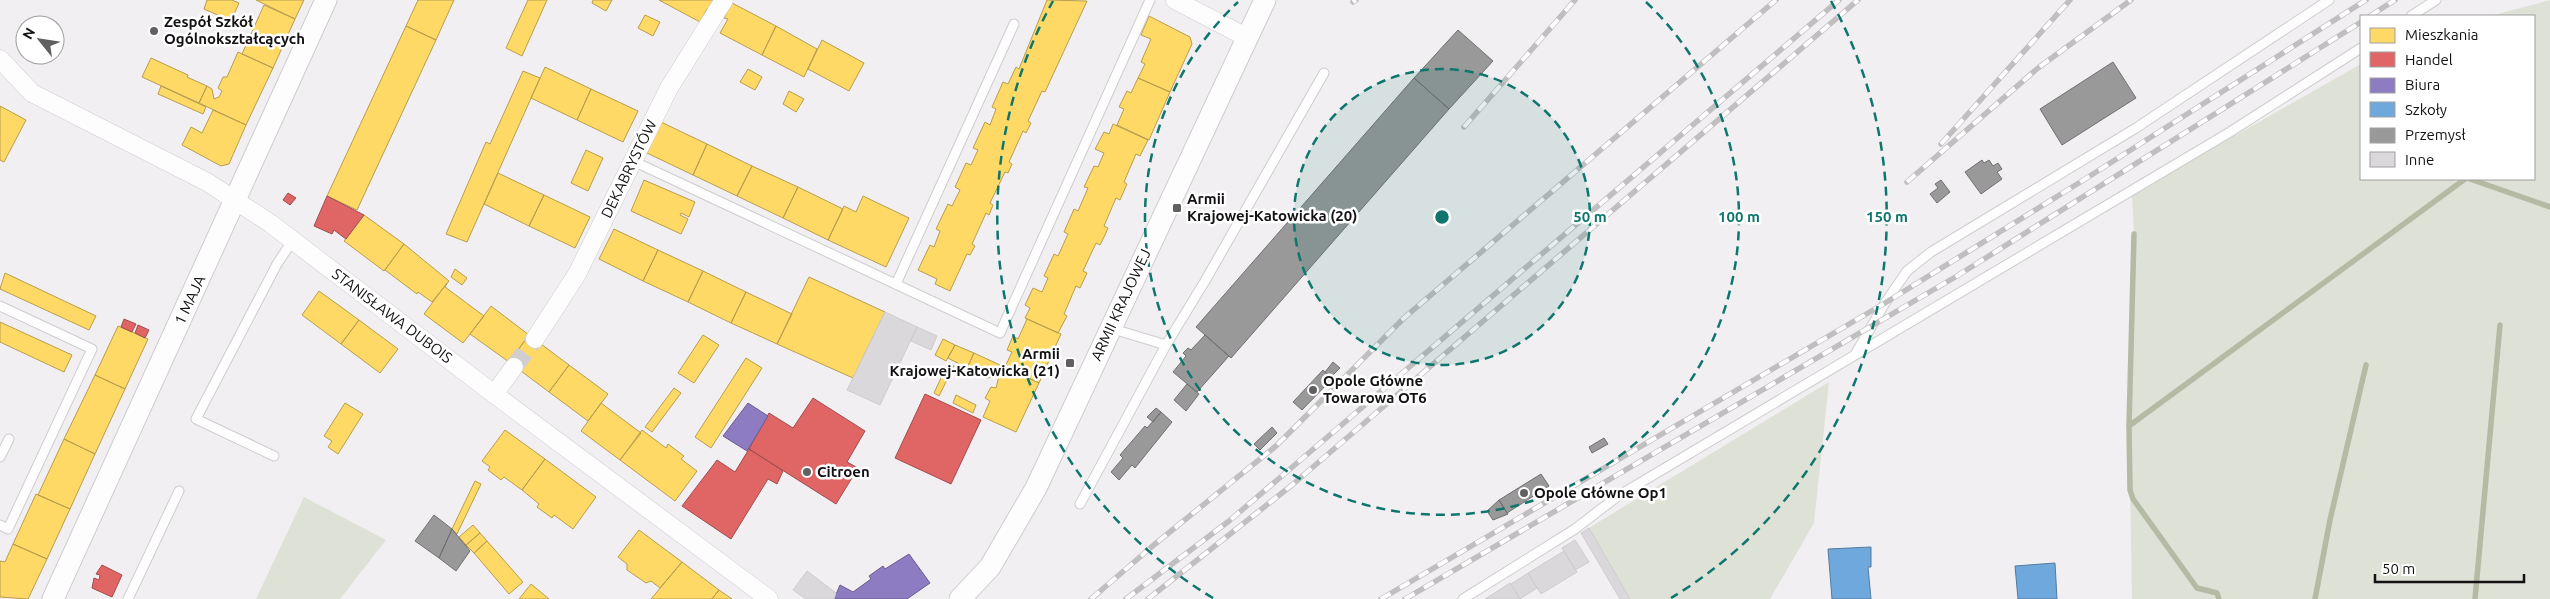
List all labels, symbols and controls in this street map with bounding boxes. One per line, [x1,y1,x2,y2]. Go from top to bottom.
place label: Zespół Szkół Ogólnokształcących [164,13,305,48]
north arrow [15,15,65,65]
legend [2360,15,2535,180]
text: N [19,25,38,42]
marker: Zespół Szkół Ogólnokształcących [148,25,160,37]
text: Mieszkania [2405,26,2479,43]
text: Handel [2405,51,2453,68]
text: Biura [2405,76,2440,93]
text: Szkoły [2405,101,2447,118]
street label: DEKABRYSTÓW [597,117,660,221]
text: Przemysł [2405,126,2465,143]
text: Inne [2405,151,2434,168]
place label: Armii Krajowej-Katowicka (20) [1187,190,1357,224]
marker: Armii Krajowej-Katowicka (20) [1171,202,1183,214]
centre of rings [1433,208,1451,226]
text: 50 m [1573,208,1607,225]
text: 100 m [1718,208,1760,225]
text: 150 m [1866,208,1908,225]
street label: ARMII KRAJOWEJ [1087,246,1154,363]
street label: STANISŁAWA DUBOIS [329,265,456,366]
street label: 1 MAJA [171,272,208,327]
place label: Armii Krajowej-Katowicka (21) [890,345,1060,379]
marker: Armii Krajowej-Katowicka (21) [1064,357,1076,369]
place label: Opole Główne Towarowa OT6 [1323,372,1427,406]
marker: Opole Główne Towarowa OT6 [1307,384,1319,396]
place label: Citroen [817,463,870,480]
marker: Citroen [801,466,813,478]
place label: Opole Główne Op1 [1534,484,1667,501]
marker: Opole Główne Op1 [1518,487,1530,499]
scale bar [2375,552,2524,584]
text: 50 m [2382,560,2415,577]

